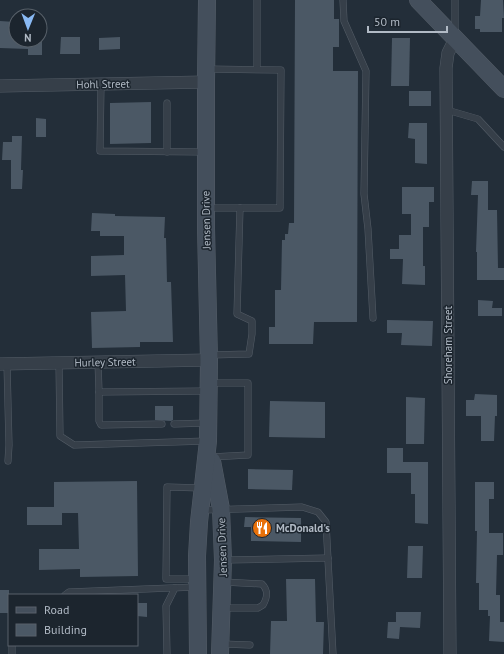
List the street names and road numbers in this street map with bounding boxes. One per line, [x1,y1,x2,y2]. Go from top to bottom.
street label: Hohl Street [76,77,130,91]
street label: Jensen Drive [198,190,214,250]
street label: Shoreham Street [441,305,455,384]
street label: Hurley Street [74,354,136,370]
street label: Jensen Drive [214,517,230,578]

